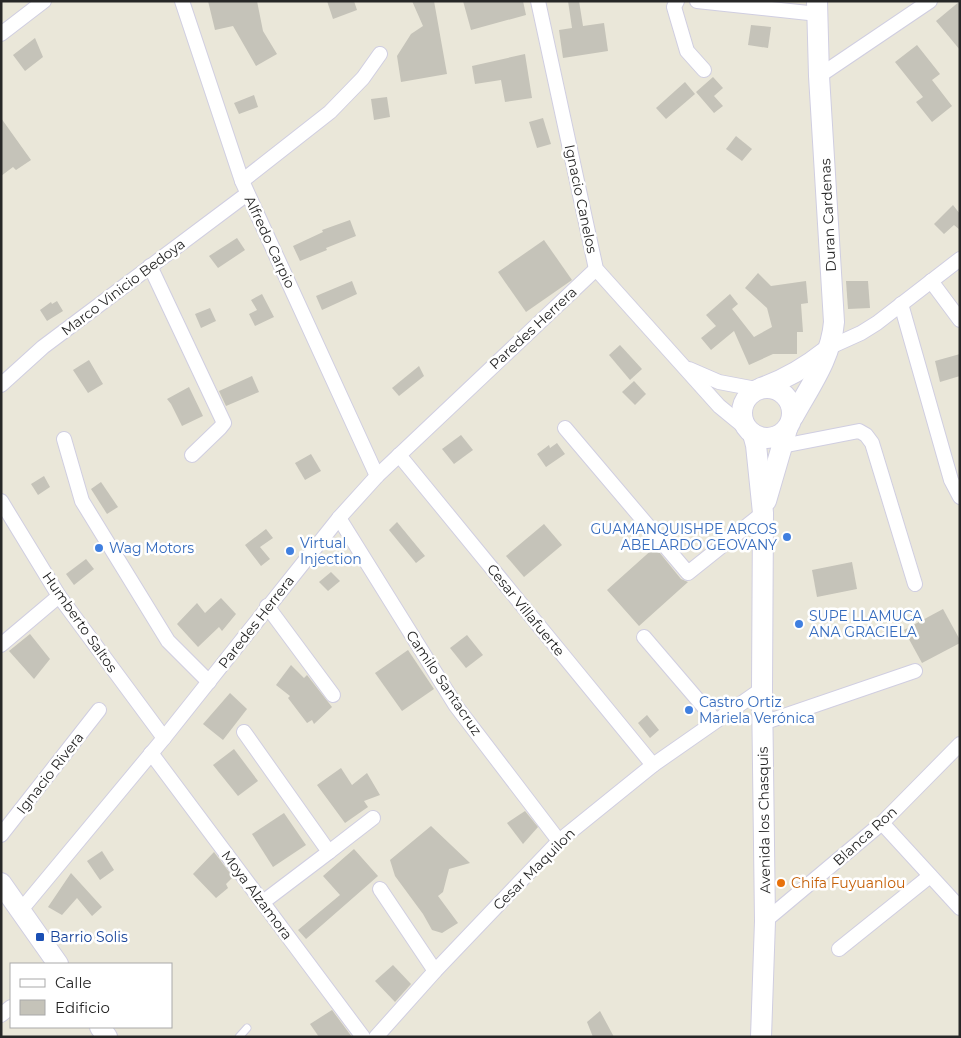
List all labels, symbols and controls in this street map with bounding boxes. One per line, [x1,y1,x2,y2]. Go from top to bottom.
street label: Ignacio Canelos [561,143,601,255]
street label: Duran Cardenas [816,158,840,272]
street label: Alfredo Carpio [241,193,299,291]
street label: Marco Vinicio Bedoya [58,235,188,339]
street label: Paredes Herrera [486,283,580,373]
place label: GUAMANQUISHPE ARCOS ABELARDO GEOVANY [591,520,777,554]
marker: GUAMANQUISHPE ARCOS ABELARDO GEOVANY [781,531,793,543]
place label: Virtual Injection [300,534,362,568]
place label: Wag Motors [109,539,194,557]
marker: Wag Motors [93,542,105,554]
marker: Virtual Injection [284,545,296,557]
street label: Cesar Villafuerte [483,560,569,660]
street label: Humberto Saltos [39,568,122,676]
street label: Paredes Herrera [214,572,298,672]
place label: SUPE LLAMUCA ANA GRACIELA [809,607,923,641]
marker: SUPE LLAMUCA ANA GRACIELA [793,618,805,630]
street label: Camilo Santacruz [402,627,486,739]
place label: Castro Ortiz Mariela Verónica [699,693,815,727]
marker: Castro Ortiz Mariela Verónica [683,704,695,716]
street label: Ignacio Rivera [13,729,87,817]
street label: Avenida los Chasquis [754,746,774,894]
street label: Blanca Ron [829,802,901,870]
street label: Cesar Maquilon [489,824,579,914]
street label: Moya Alzamora [218,847,296,943]
place label: Chifa Fuyuanlou [791,874,905,892]
marker: Chifa Fuyuanlou [775,877,787,889]
place label: Barrio Solis [50,928,128,946]
marker: Barrio Solis [34,931,46,943]
legend [10,963,172,1028]
text: Calle [55,973,92,992]
text: Edificio [55,998,110,1017]

